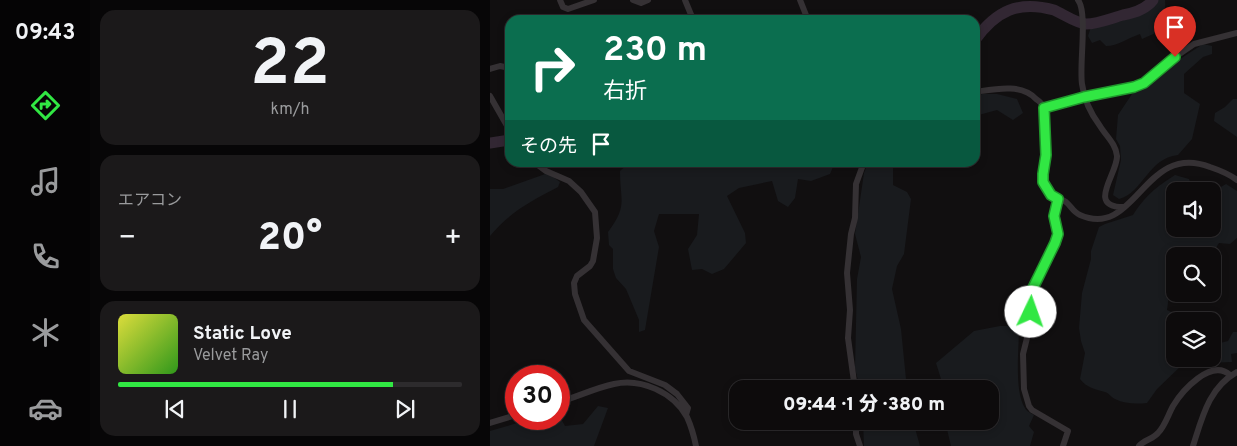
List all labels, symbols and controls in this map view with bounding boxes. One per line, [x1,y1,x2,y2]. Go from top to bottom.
pin [1154,6,1196,57]
icon: arrive [1161,13,1189,41]
text: 09:43 [15,20,75,47]
text: 22 [250,26,330,108]
text: 230 m [603,29,707,73]
icon: right [520,35,585,100]
text: 右折 [603,79,647,106]
icon: directions [28,88,63,123]
text: km/h [271,100,309,120]
icon: arrive [587,130,615,158]
text: その先 [520,135,577,159]
icon: music [28,164,63,199]
map controls [1166,182,1221,367]
button: sound [1166,182,1221,237]
text: エアコン [118,191,182,211]
text: 20° [258,215,322,264]
text: − [118,221,136,257]
text: + [444,221,462,257]
icon: phone [28,239,63,274]
button: search [1166,247,1221,302]
position arrow [1004,285,1056,337]
button: layers [1166,312,1221,367]
icon: climate [28,315,63,350]
text: Static Love [193,322,292,346]
text: Velvet Ray [193,346,268,366]
speed limit sign: 30 [505,365,570,430]
icon: car [28,391,63,426]
text: 09:44 · 1 分 · 380 m [783,393,945,417]
icon: previous [161,395,189,423]
icon: pause [276,395,304,423]
icon: next [391,395,419,423]

